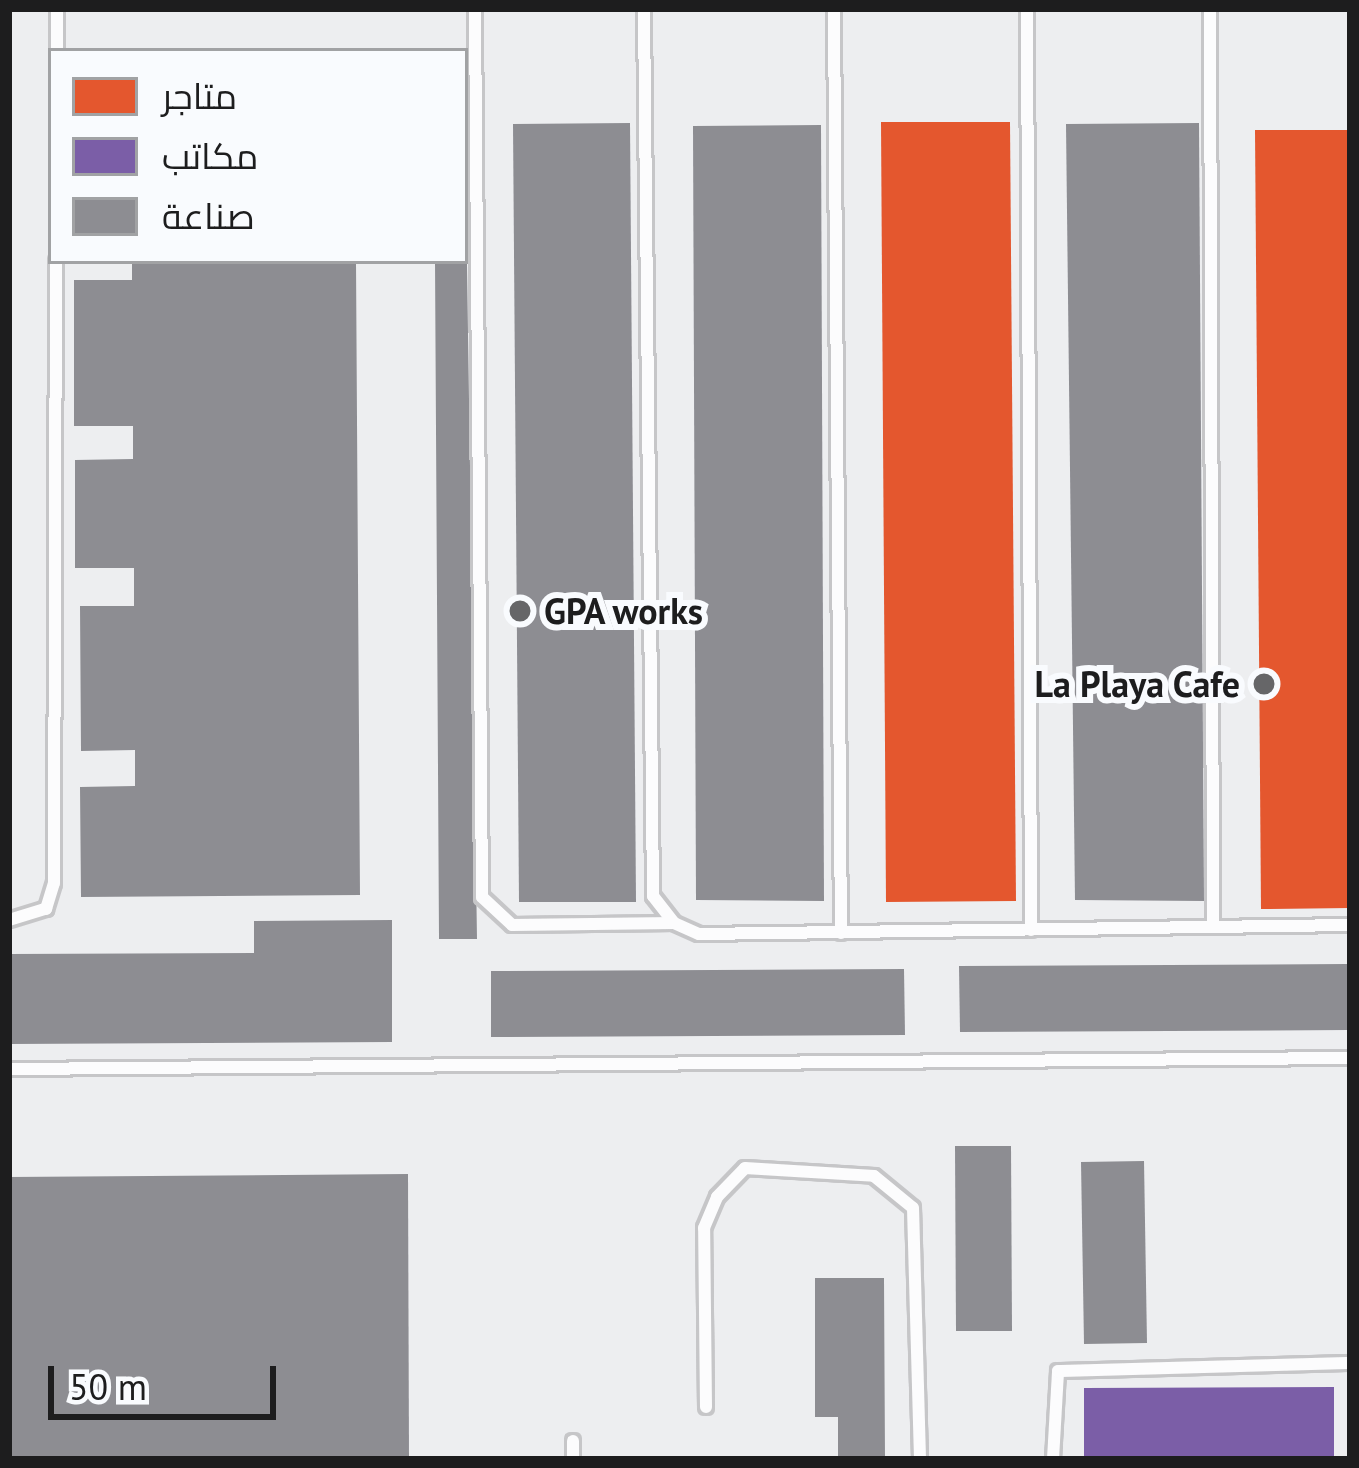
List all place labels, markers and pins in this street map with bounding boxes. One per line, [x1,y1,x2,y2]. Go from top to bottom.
place label: GPA works [544,589,705,633]
marker: GPA works [507,598,533,624]
place label: La Playa Cafe [1034,662,1240,706]
marker: La Playa Cafe [1251,671,1277,697]

